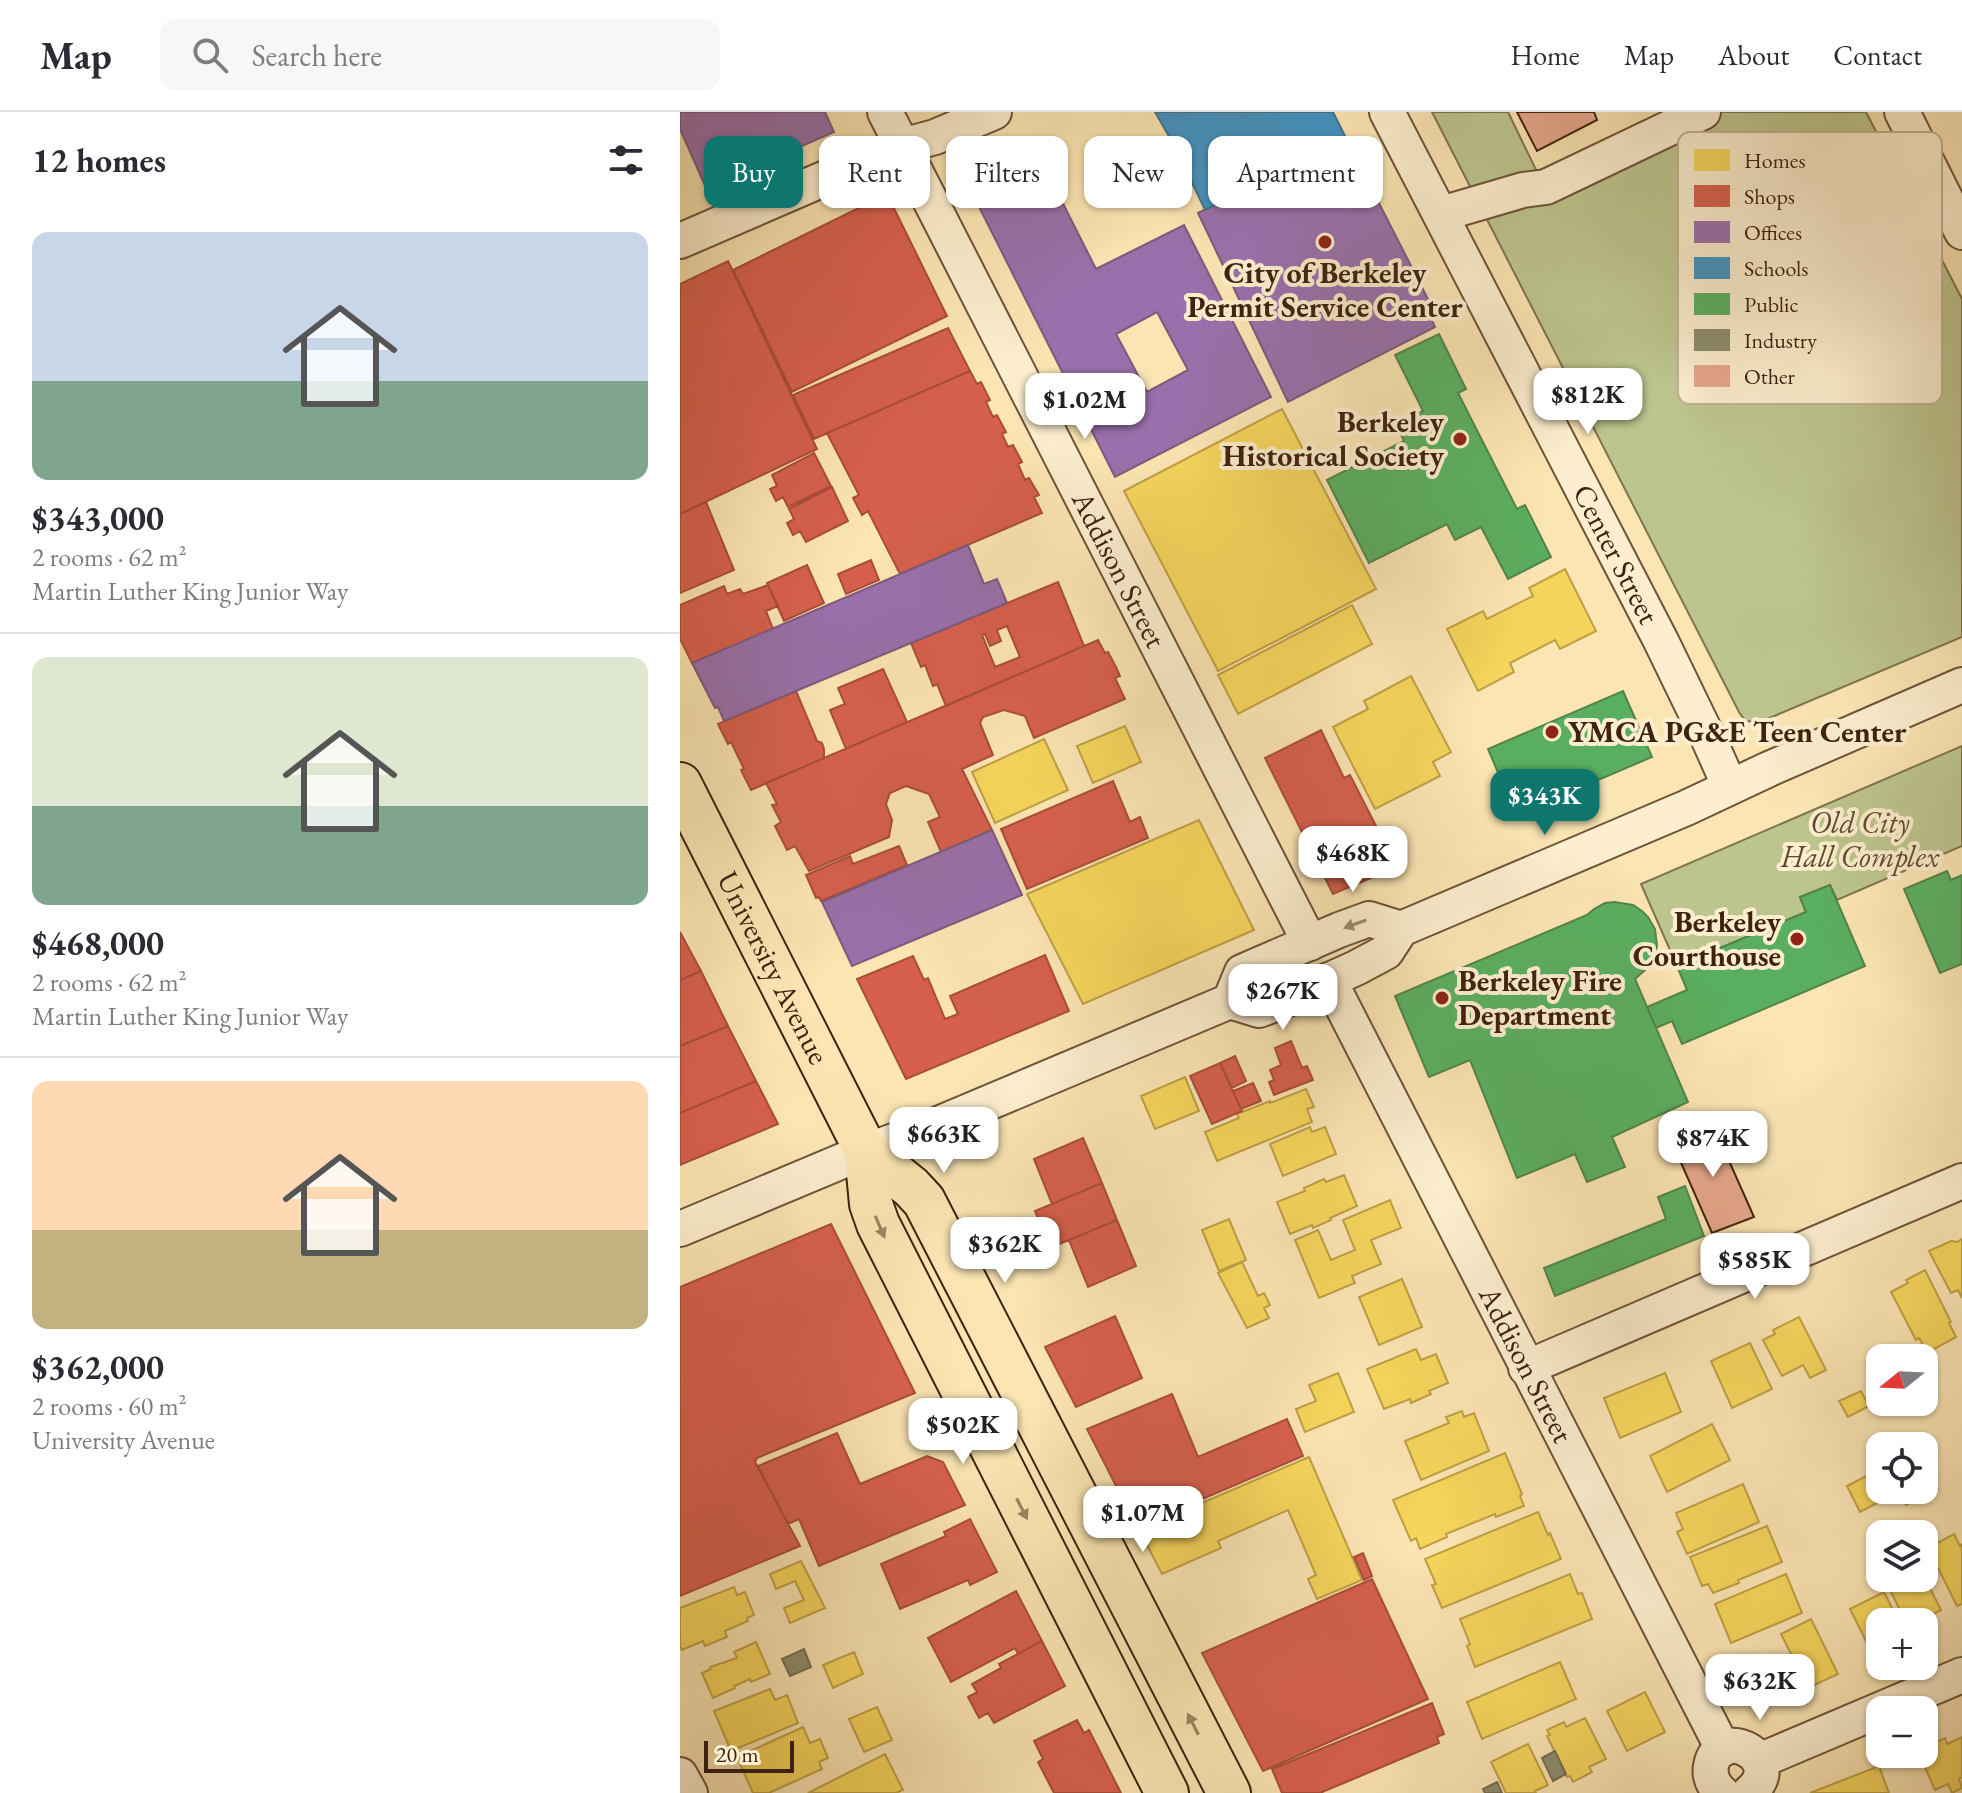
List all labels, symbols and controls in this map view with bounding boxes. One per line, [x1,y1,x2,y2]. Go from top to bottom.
search box [160,19,720,91]
text: Map [40,31,112,80]
icon: search [188,33,232,77]
text: Search here [252,36,382,75]
text: Home [1510,37,1580,73]
text: Map [1624,37,1674,73]
text: About [1718,37,1789,73]
text: Contact [1833,37,1922,73]
legend [1678,132,1942,404]
chip: Buy [704,136,803,208]
chip: Rent [819,136,930,208]
chip: Filters [946,136,1068,208]
chip: New [1084,136,1192,208]
chip: Apartment [1208,136,1383,208]
text: 12 homes [32,138,166,182]
icon: filters [604,138,648,182]
text: Homes [1744,146,1806,175]
text: Shops [1744,182,1795,211]
text: Offices [1744,218,1802,247]
marker: City of Berkeley Permit Service Center [1316,233,1334,251]
place label: City of Berkeley Permit Service Center [1187,253,1463,326]
text: Schools [1744,254,1808,283]
icon: home [268,284,412,428]
text: Public [1744,290,1798,319]
text: Industry [1744,326,1817,355]
text: Other [1744,362,1796,391]
pin: $812K [1532,368,1644,436]
pin: $1.02M [1020,373,1150,441]
text: $812K [1551,377,1625,411]
text: $1.02M [1043,382,1127,416]
place label: Berkeley Historical Society [1222,402,1445,475]
marker: Berkeley Historical Society [1451,430,1469,448]
street label: Center Street [1564,478,1669,631]
street label: Addison Street [1063,484,1176,655]
text: $343,000 [32,496,164,540]
text: 2 rooms · 62 m² [32,540,187,574]
text: Martin Luther King Junior Way [32,574,348,608]
icon: home [268,709,412,853]
place label: YMCA PG&E Teen Center [1568,712,1907,751]
marker: YMCA PG&E Teen Center [1543,723,1561,741]
pin: $343K [1489,769,1601,837]
text: $343K [1508,778,1582,812]
park label: Old City Hall Complex [1780,803,1940,876]
pin: $468K [1297,826,1409,894]
text: $468K [1316,835,1390,869]
street label: University Avenue [708,865,839,1071]
place label: Berkeley Courthouse [1633,902,1782,975]
one-way arrow [1343,919,1367,931]
text: $468,000 [32,921,164,965]
marker: Berkeley Courthouse [1788,930,1806,948]
place label: Berkeley Fire Department [1458,961,1622,1034]
pin: $267K [1227,964,1339,1032]
text: 2 rooms · 62 m² [32,965,187,999]
text: $267K [1246,973,1320,1007]
marker: Berkeley Fire Department [1433,989,1451,1007]
text: Martin Luther King Junior Way [32,999,348,1033]
pin: $663K [888,1107,1000,1175]
pin: $874K [1657,1111,1769,1179]
text: $663K [907,1116,981,1150]
text: $874K [1676,1120,1750,1154]
icon: home [268,1133,412,1277]
one-way arrow [874,1215,887,1239]
pin: $362K [949,1217,1061,1285]
text: $362K [968,1226,1042,1260]
pin: $585K [1699,1233,1811,1301]
text: $585K [1718,1242,1792,1276]
street label: Addison Street [1470,1278,1583,1450]
north arrow [1866,1344,1938,1416]
map controls [1866,1344,1938,1768]
text: $362,000 [32,1345,164,1389]
text: 2 rooms · 60 m² [32,1389,187,1423]
pin: $502K [907,1398,1019,1466]
text: $502K [926,1407,1000,1441]
text: University Avenue [32,1423,215,1457]
button: locate [1866,1432,1938,1504]
pin: $1.07M [1078,1486,1208,1554]
text: $1.07M [1101,1495,1185,1529]
one-way arrow [1014,1498,1028,1520]
button: layers [1866,1520,1938,1592]
button: + [1866,1608,1938,1680]
pin: $632K [1704,1654,1816,1722]
text: $632K [1723,1663,1797,1697]
button: − [1866,1696,1938,1768]
one-way arrow [1187,1712,1200,1735]
scale bar [704,1737,794,1773]
text: 20 m [716,1740,759,1769]

